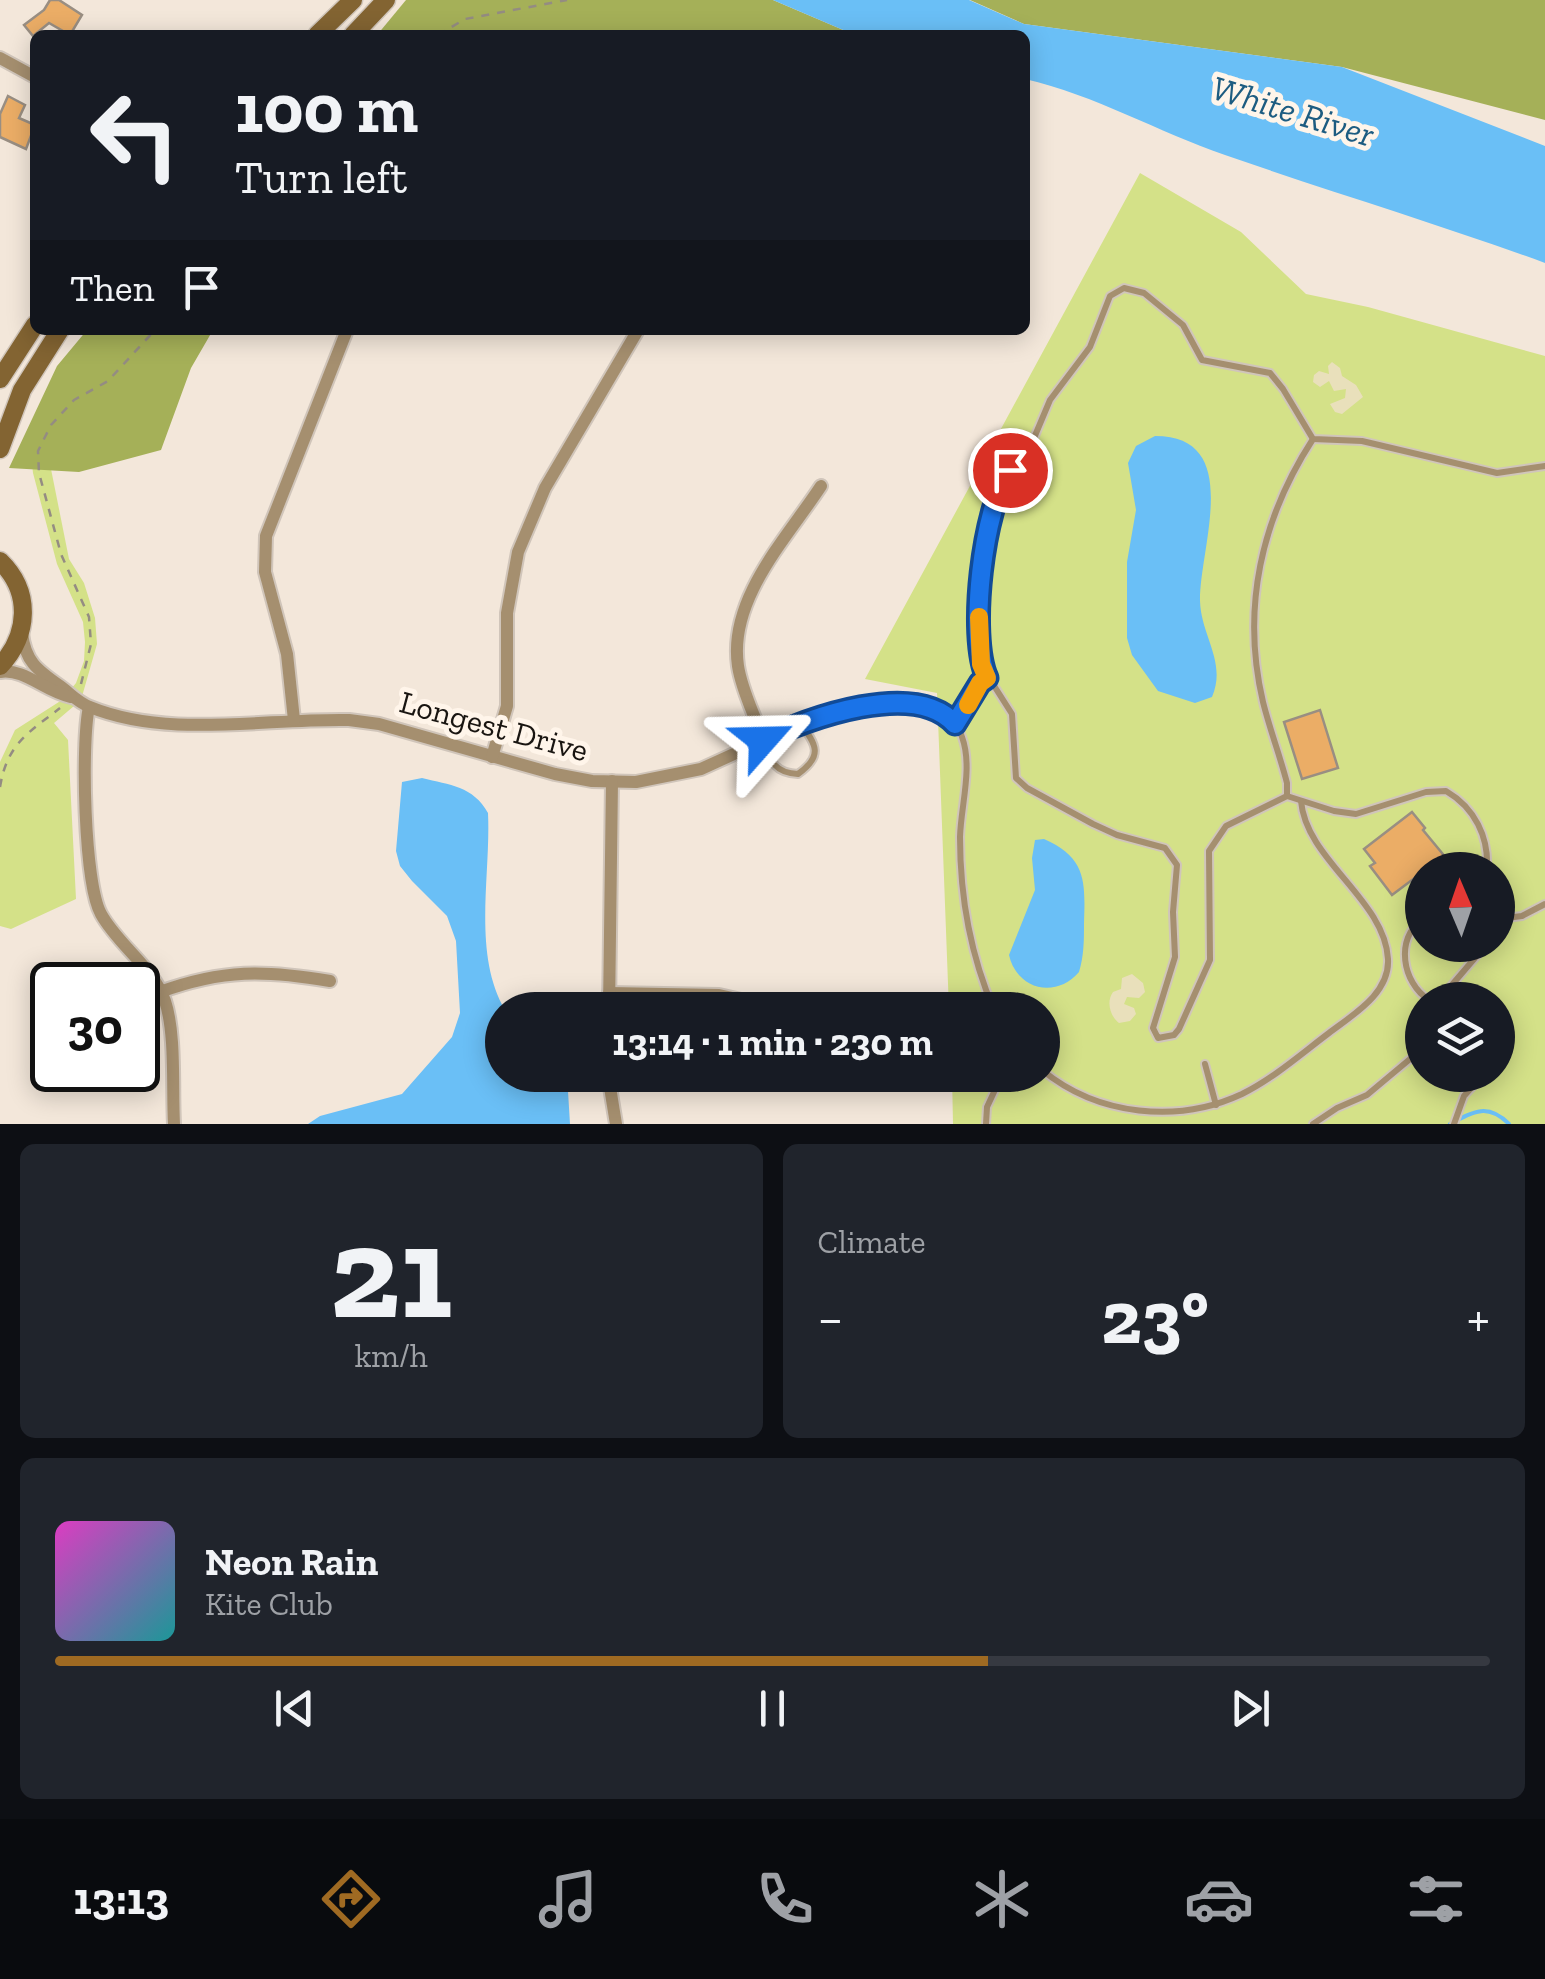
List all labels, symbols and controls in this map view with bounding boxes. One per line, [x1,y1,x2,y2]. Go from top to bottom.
text: 100 m [235,66,418,150]
water label: White River [1207,66,1380,156]
icon: left [70,70,200,200]
text: Turn left [235,151,407,205]
icon: arrive [174,260,229,315]
text: Then [70,265,154,311]
pin [968,428,1053,513]
icon: arrive [983,443,1038,498]
street label: Longest Drive [396,683,592,769]
position arrow [711,688,815,792]
north arrow [1405,852,1515,962]
map controls [1405,852,1515,1092]
speed limit sign: 30 [30,962,160,1092]
button: layers [1405,982,1515,1092]
text: 13:14 · 1 min · 230 m [612,1019,933,1065]
text: 21 [330,1194,452,1350]
text: Climate [818,1223,926,1261]
text: 23° [1101,1272,1209,1362]
text: − [818,1285,843,1351]
text: + [1467,1285,1490,1351]
text: km/h [355,1337,428,1375]
text: Neon Rain [205,1539,378,1585]
text: Kite Club [205,1585,333,1623]
icon: previous [267,1681,322,1736]
icon: pause [745,1681,800,1736]
icon: next [1223,1681,1278,1736]
icon: directions [316,1864,386,1934]
icon: music [533,1864,603,1934]
icon: phone [750,1864,820,1934]
icon: climate [967,1864,1037,1934]
icon: car [1184,1864,1254,1934]
icon: filters [1401,1864,1471,1934]
text: 13:13 [74,1872,169,1926]

